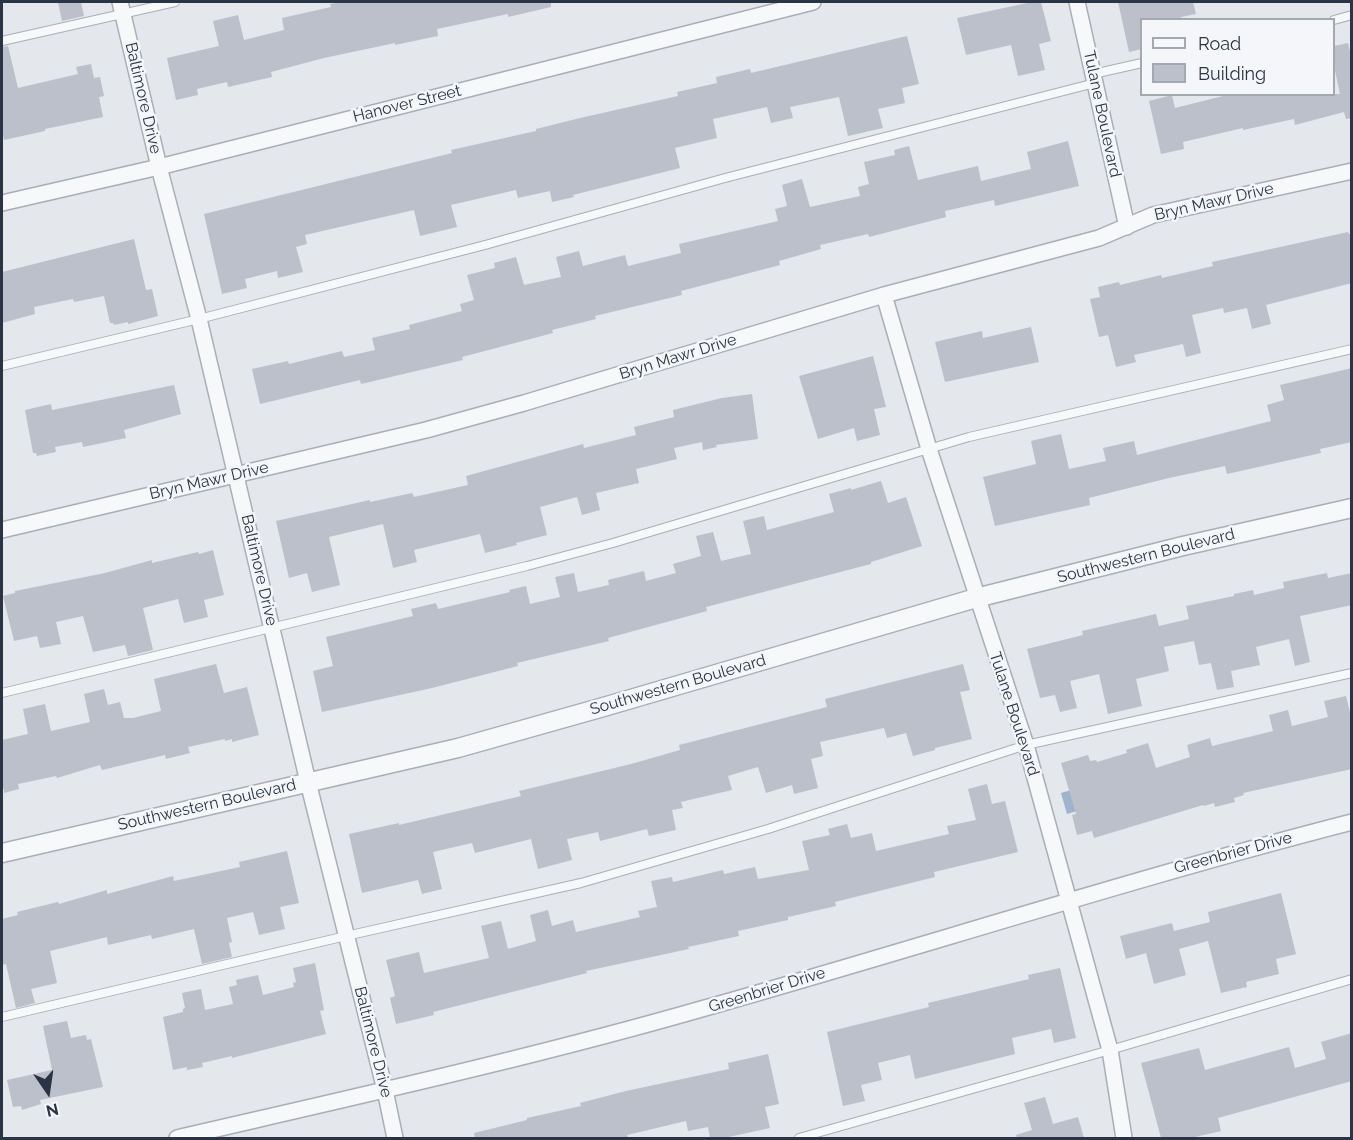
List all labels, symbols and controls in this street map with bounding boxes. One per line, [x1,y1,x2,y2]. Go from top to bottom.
legend [1140,18,1335,96]
text: Road [1198,33,1241,54]
street label: Baltimore Drive [121,40,165,156]
street label: Tulane Boulevard [1079,49,1125,179]
text: Building [1198,63,1266,84]
street label: Hanover Street [351,81,463,127]
street label: Bryn Mawr Drive [1153,179,1275,225]
street label: Bryn Mawr Drive [617,330,739,384]
street label: Bryn Mawr Drive [148,458,270,504]
street label: Baltimore Drive [237,512,281,628]
street label: Southwestern Boulevard [1055,525,1237,587]
street label: Tulane Boulevard [985,650,1043,778]
street label: Southwestern Boulevard [588,651,768,719]
street label: Southwestern Boulevard [116,775,298,835]
street label: Greenbrier Drive [1172,828,1294,878]
street label: Greenbrier Drive [706,963,828,1017]
street label: Baltimore Drive [350,984,396,1100]
north arrow [18,1062,78,1122]
text: N [44,1099,60,1121]

